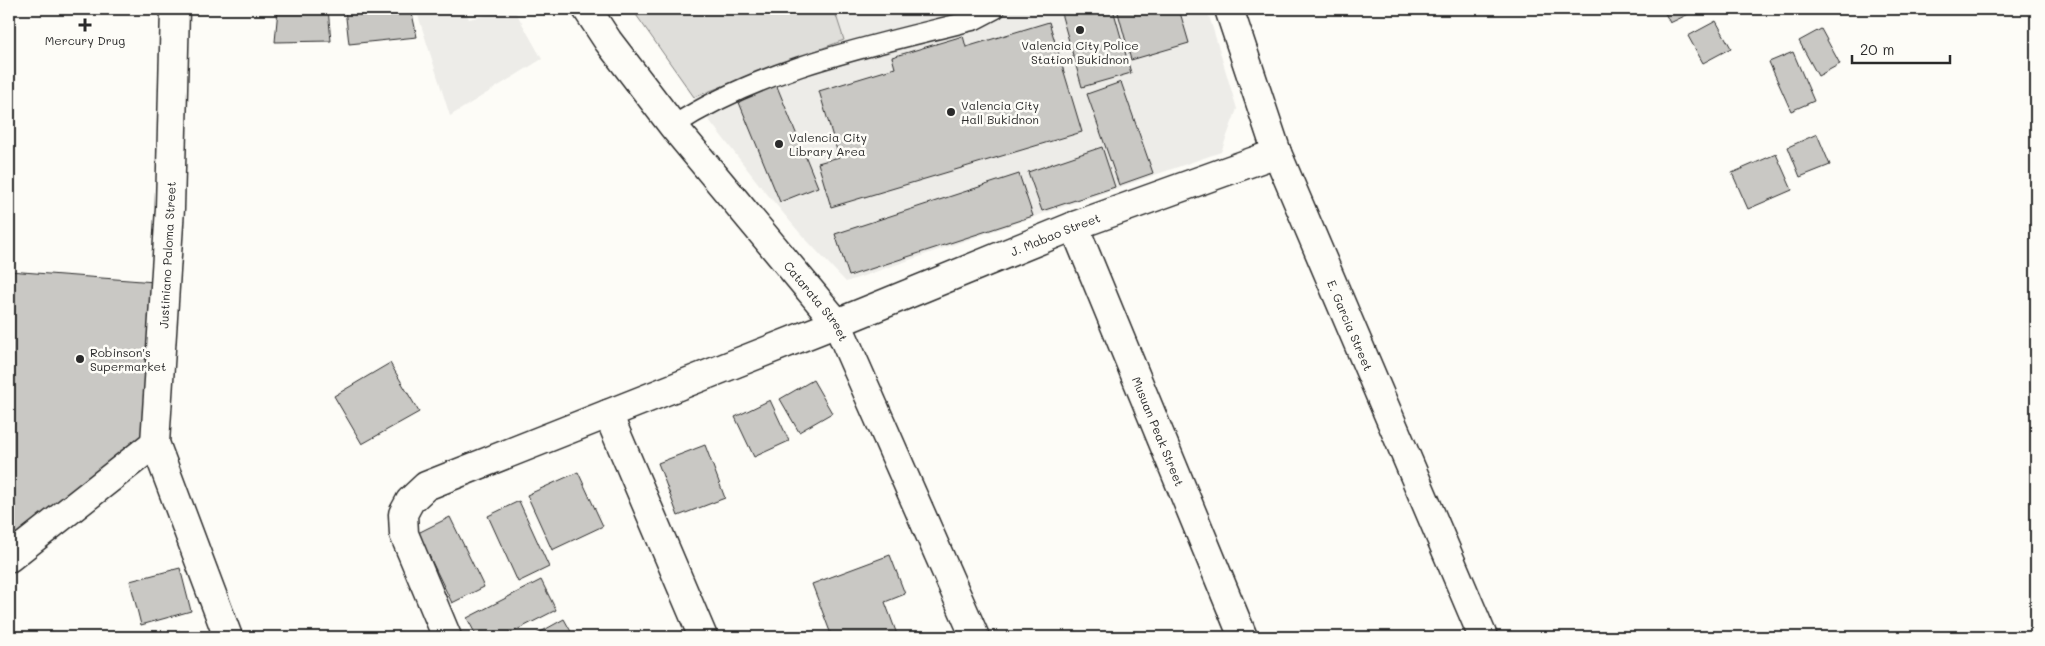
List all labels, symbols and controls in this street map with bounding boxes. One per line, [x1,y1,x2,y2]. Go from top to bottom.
marker: Mercury Drug [79,19,91,31]
marker: Valencia City Police Station Bukidnon [1074,24,1086,36]
place label: Mercury Drug [45,32,125,48]
scale bar [1852,32,1950,64]
place label: Valencia City Police Station Bukidnon [1021,37,1139,67]
text: 20 m [1860,39,1894,59]
place label: Valencia City Hall Bukidnon [961,97,1039,127]
marker: Valencia City Hall Bukidnon [945,106,957,118]
place label: Valencia City Library Area [789,129,867,159]
marker: Valencia City Library Area [773,138,785,150]
street label: Justiniano Paloma Street [155,181,179,329]
street label: J. Mabao Street [1008,209,1102,259]
street label: Catarata Street [781,258,852,344]
street label: E. Garcia Street [1324,277,1377,373]
place label: Robinson's Supermarket [90,344,166,374]
marker: Robinson's Supermarket [74,353,86,365]
street label: Musuan Peak Street [1129,374,1188,489]

